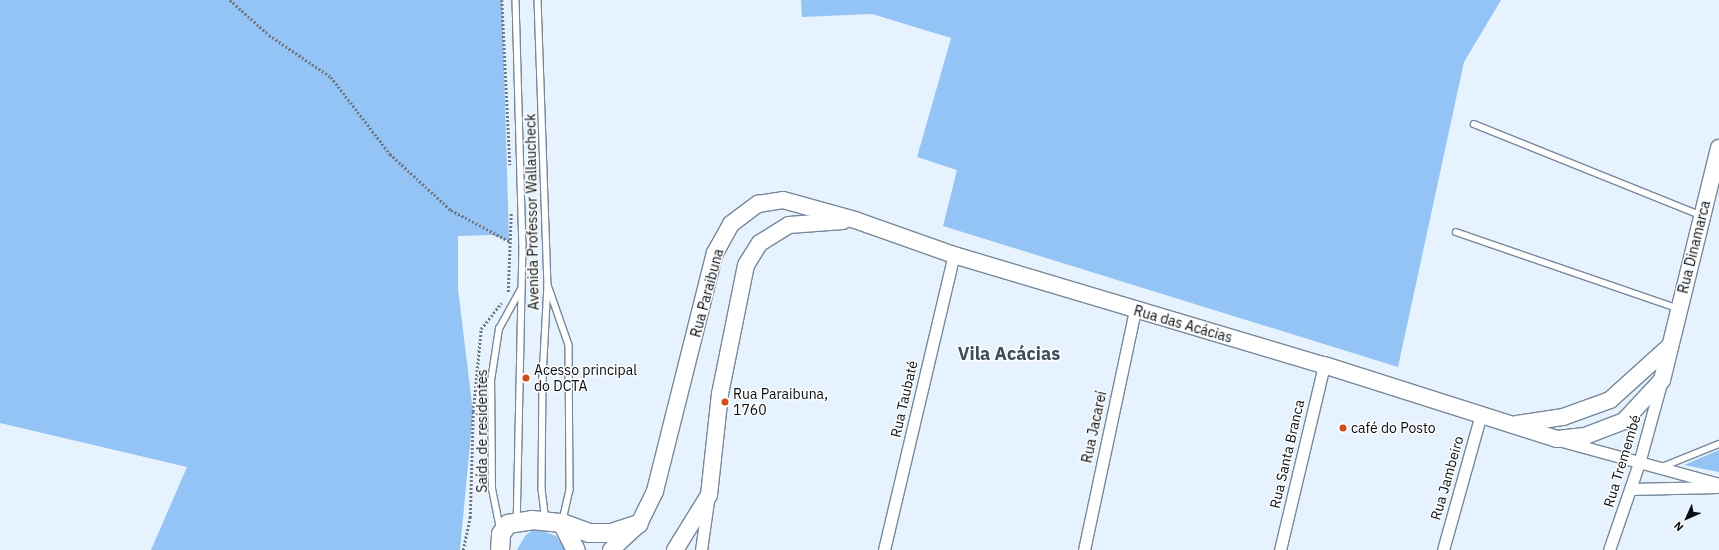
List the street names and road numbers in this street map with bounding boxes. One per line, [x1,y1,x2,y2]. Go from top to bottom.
street label: Avenida Professor Wallaucheck [522,114,542,310]
street label: Rua Dinamarca [1674,199,1714,295]
street label: Rua Paraibuna [687,247,727,339]
street label: Rua das Acácias [1132,302,1234,346]
street label: Rua Taubaté [887,359,921,439]
street label: Saída de residentes [474,369,490,493]
street label: Rua Jacareí [1078,390,1110,464]
street label: Rua Santa Branca [1266,398,1308,510]
street label: Rua Tremembé [1600,413,1644,509]
street label: Rua Jambeiro [1427,434,1467,522]

